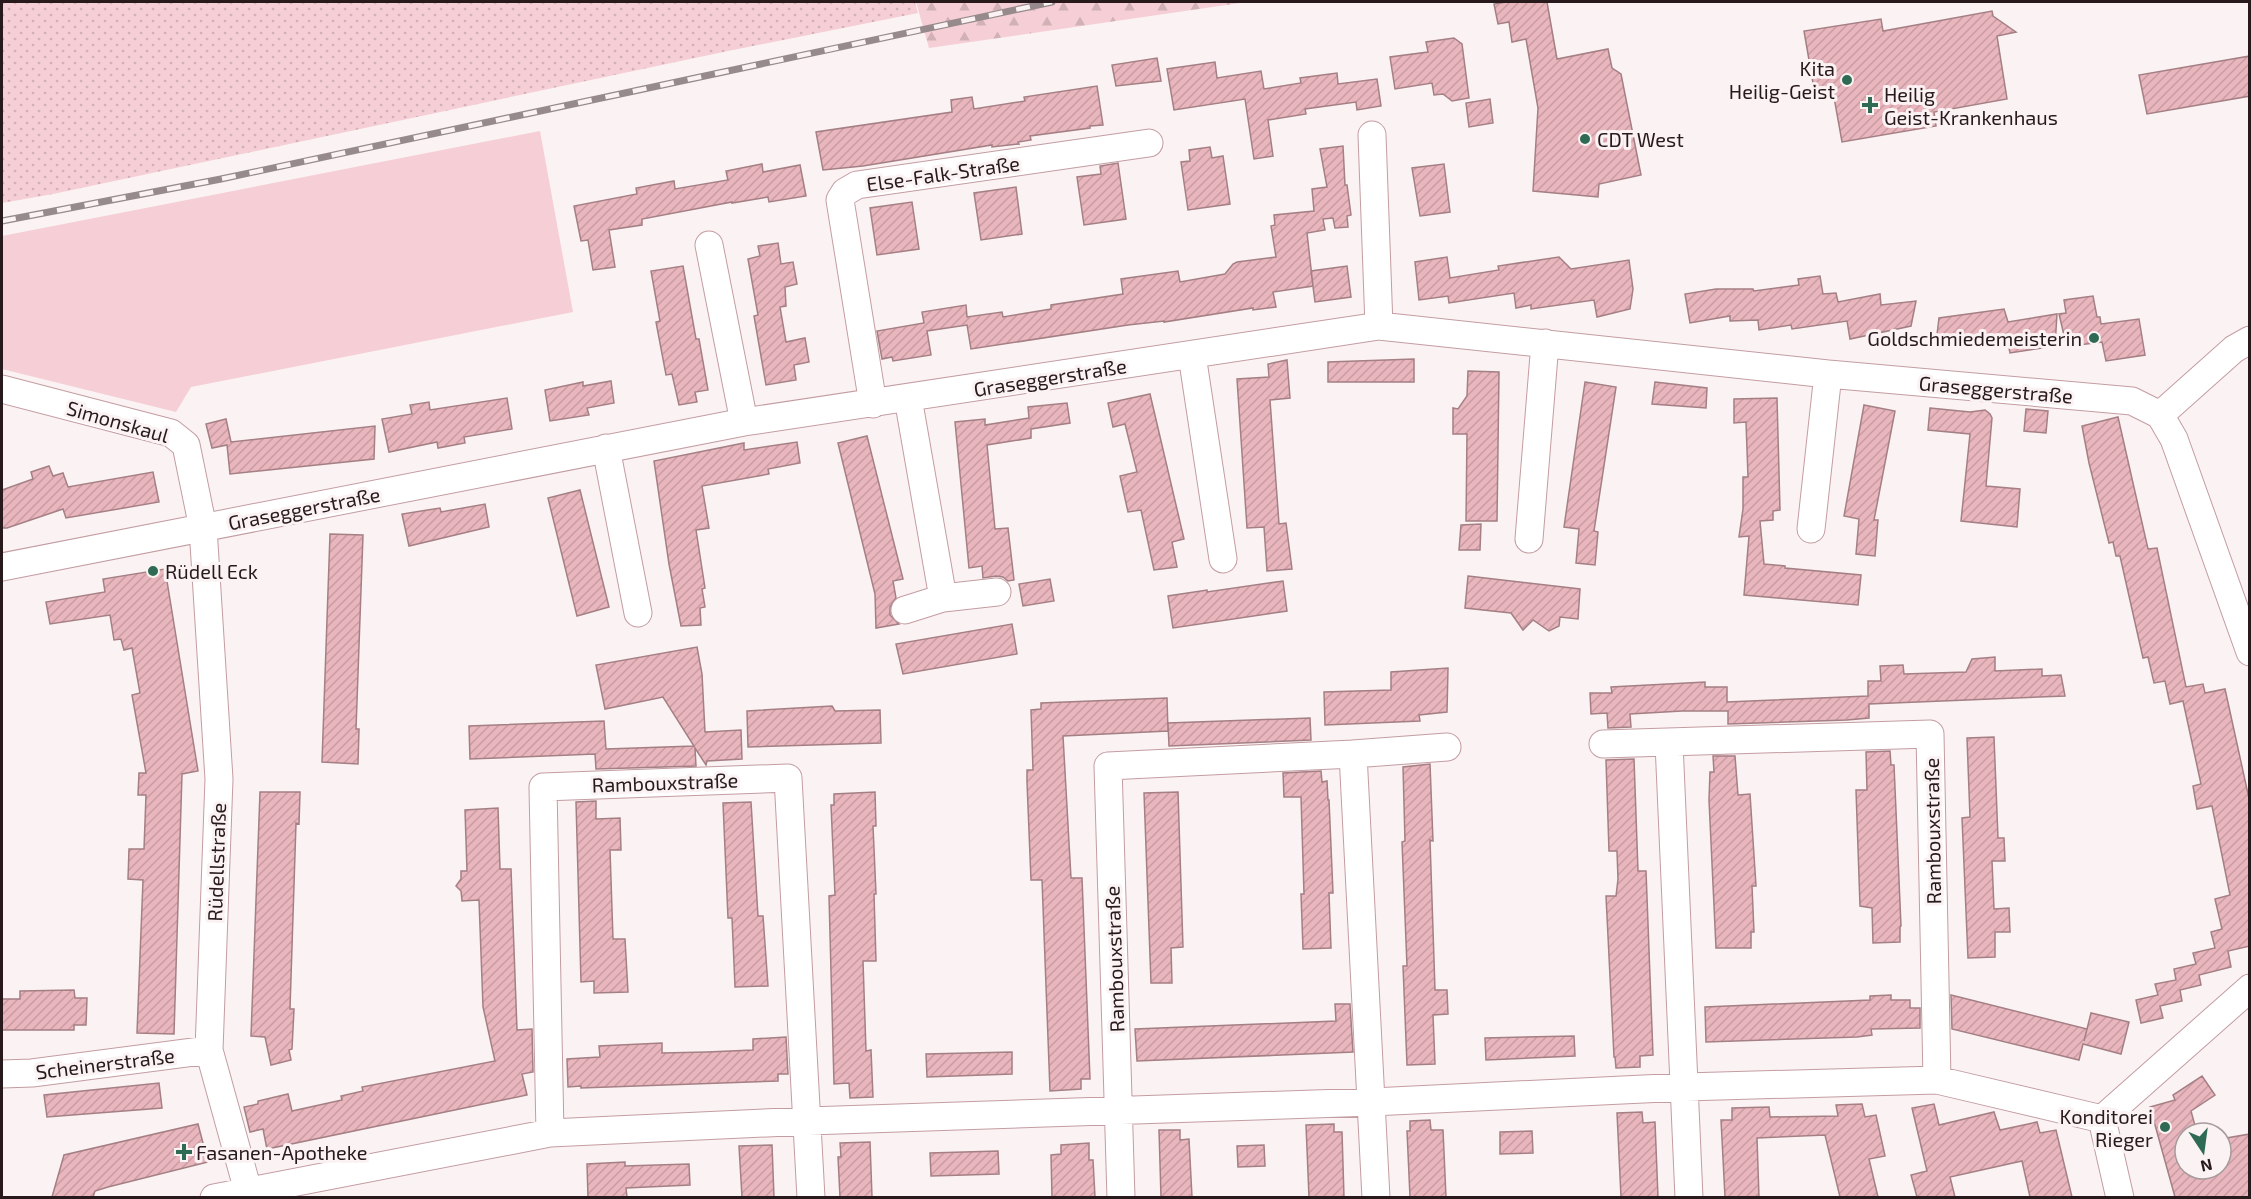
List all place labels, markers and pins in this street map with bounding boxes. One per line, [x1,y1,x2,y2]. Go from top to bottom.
place label: Kita Heilig-Geist [1729,56,1835,103]
marker: Kita Heilig-Geist [1840,73,1854,87]
place label: Heilig Geist-Krankenhaus [1884,82,2058,129]
marker: Heilig Geist-Krankenhaus [1861,96,1879,114]
place label: CDT West [1597,127,1684,151]
marker: CDT West [1578,132,1592,146]
place label: Goldschmiedemeisterin [1867,326,2082,350]
marker: Goldschmiedemeisterin [2087,331,2101,345]
place label: Rüdell Eck [165,559,258,583]
marker: Rüdell Eck [146,564,160,578]
place label: Konditorei Rieger [2060,1104,2153,1151]
marker: Konditorei Rieger [2158,1120,2172,1134]
place label: Fasanen-Apotheke [196,1140,367,1164]
marker: Fasanen-Apotheke [177,1145,191,1159]

